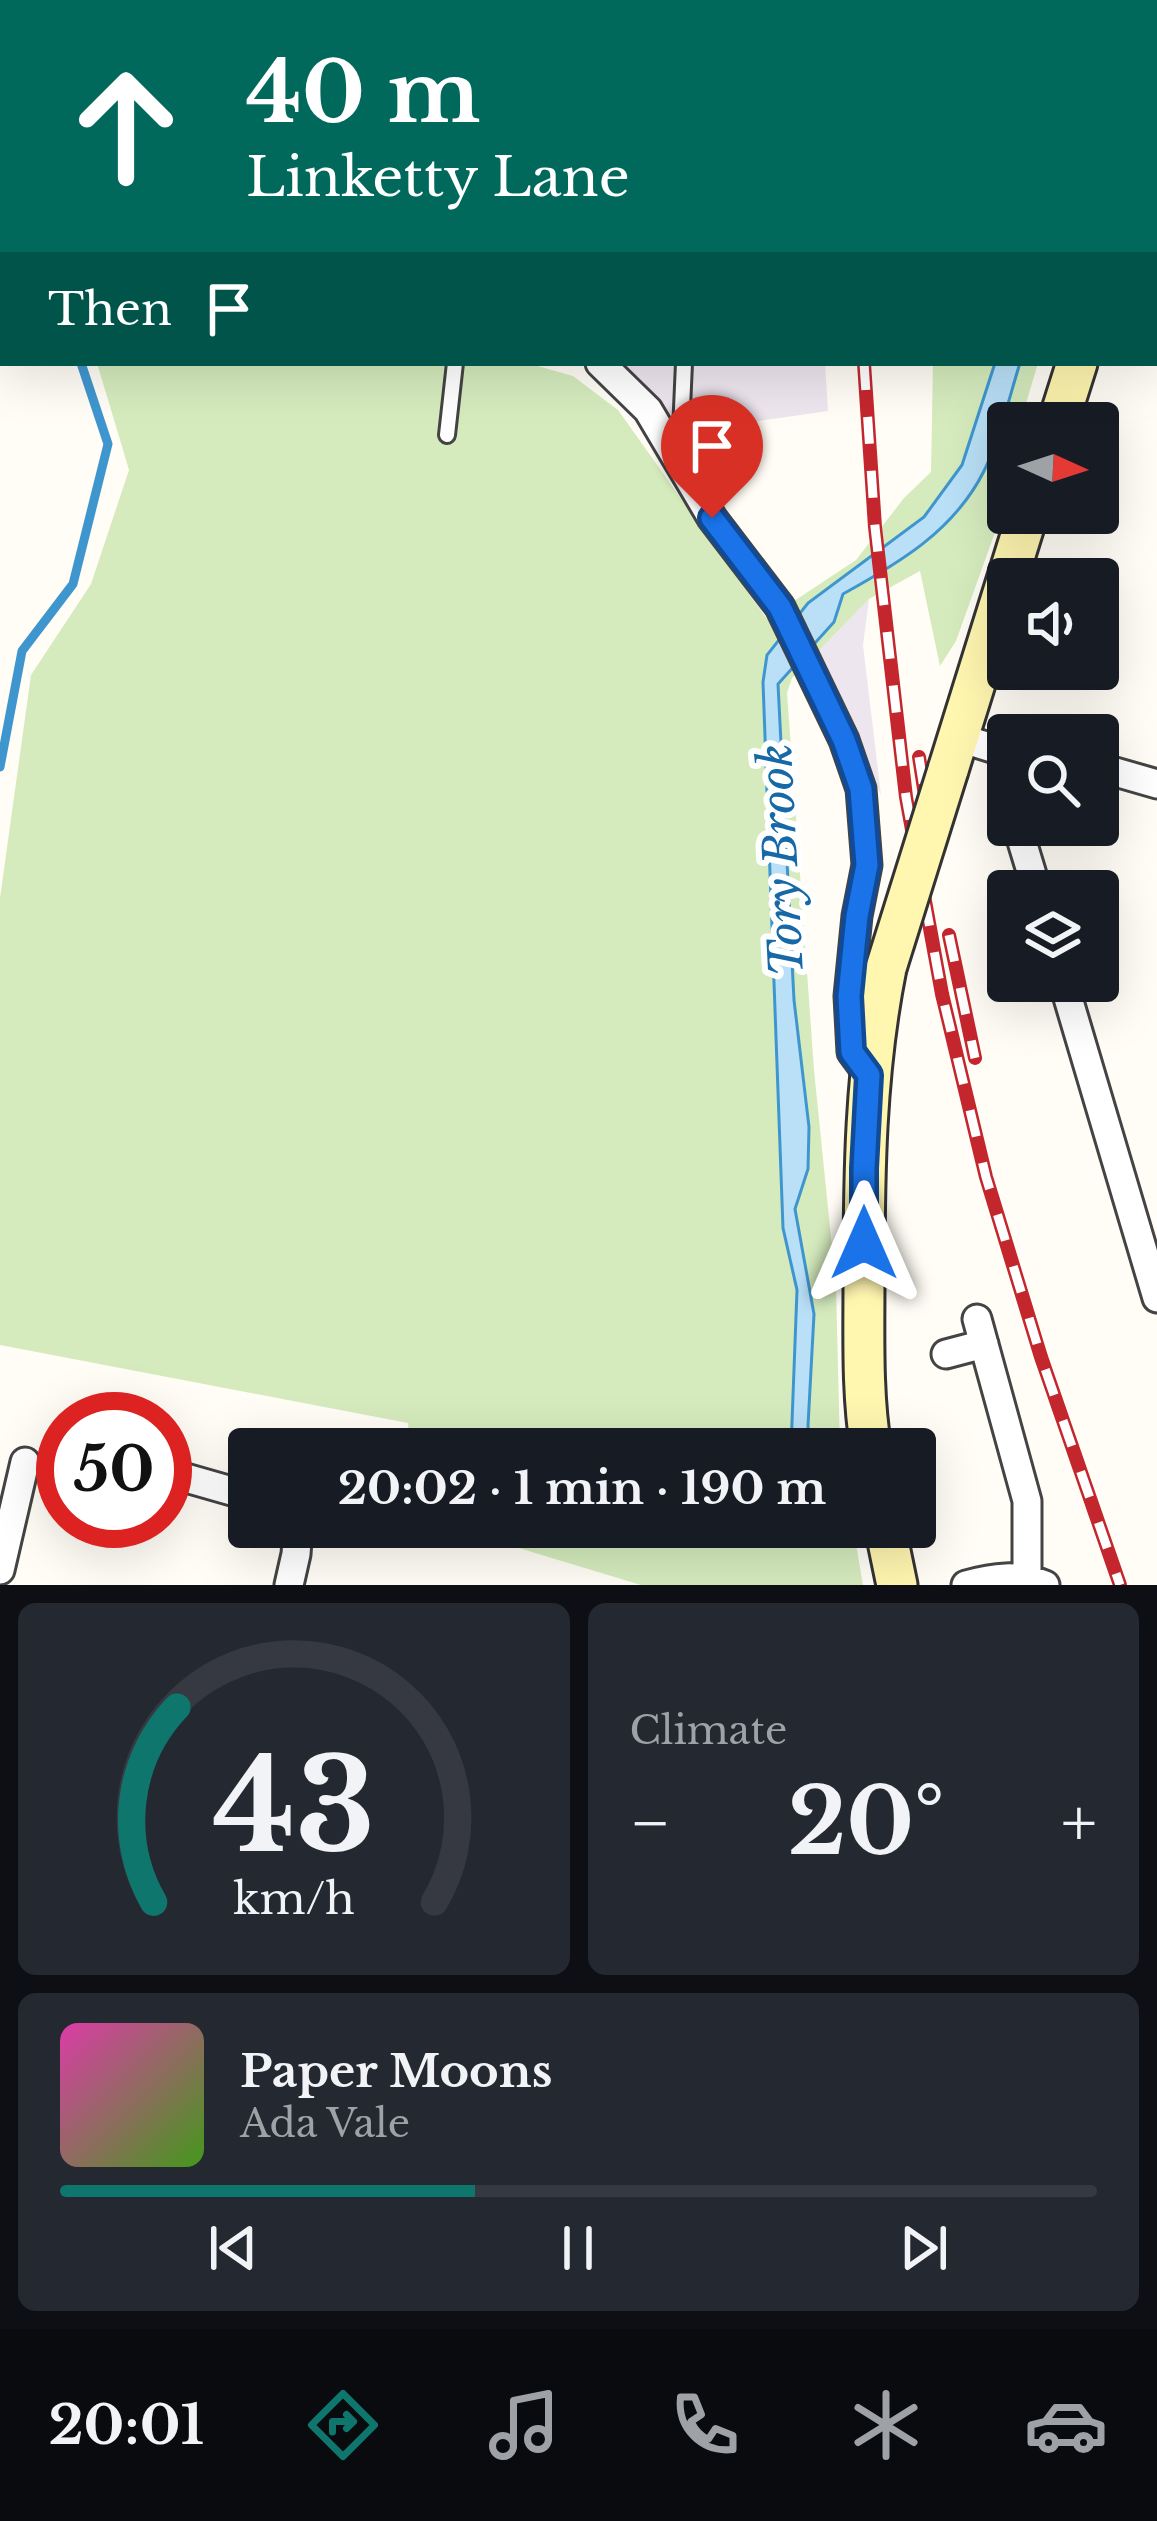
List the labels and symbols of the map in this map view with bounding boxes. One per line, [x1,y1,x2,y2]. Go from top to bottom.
pin [661,395,763,518]
north arrow [987,402,1119,534]
water label: Tory Brook [747,742,815,978]
position arrow [801,1180,927,1306]
speed limit sign: 50 [36,1392,192,1548]

